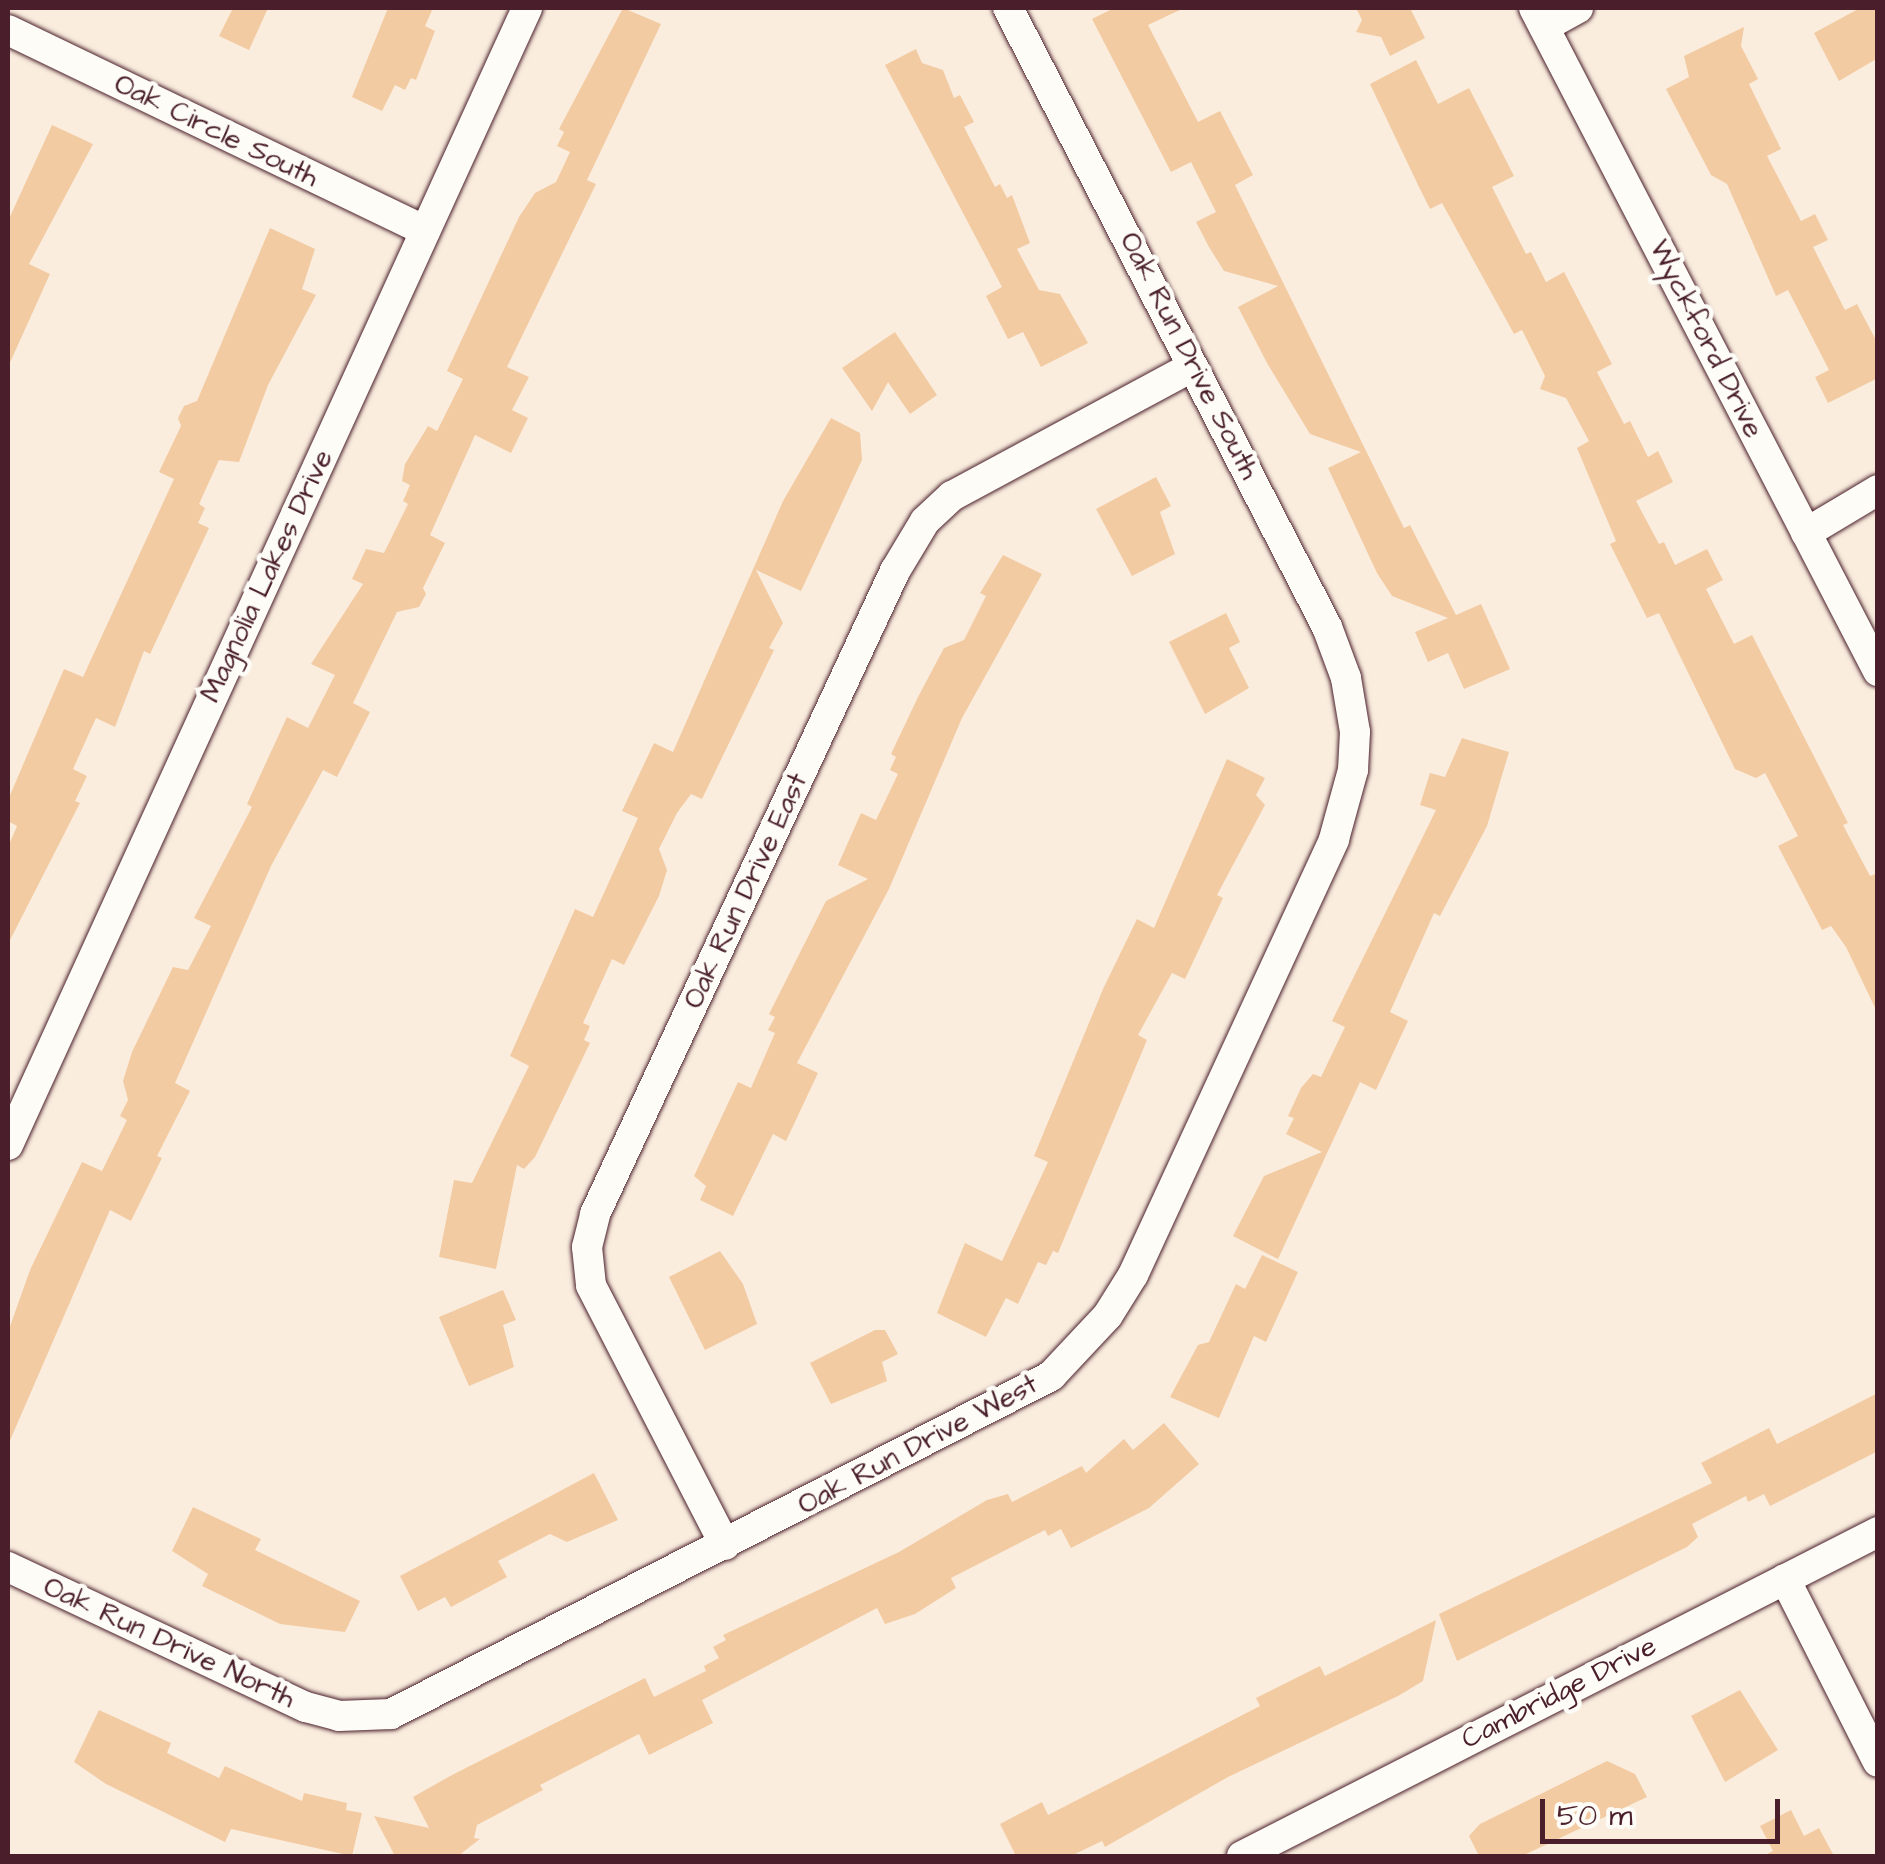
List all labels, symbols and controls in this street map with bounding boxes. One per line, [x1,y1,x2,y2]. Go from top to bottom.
street label: Oak Circle South [109,67,323,195]
street label: Oak Run Drive South [1112,227,1266,485]
street label: Wyckford Drive [1642,234,1770,444]
street label: Magnolia Lakes Drive [194,445,340,707]
street label: Oak Run Drive East [677,768,815,1014]
street label: Oak Run Drive West [793,1368,1043,1522]
street label: Oak Run Drive North [38,1570,300,1716]
street label: Cambridge Drive [1456,1629,1662,1757]
scale bar [1545,1779,1785,1841]
text: 50 m [1557,1795,1633,1837]

